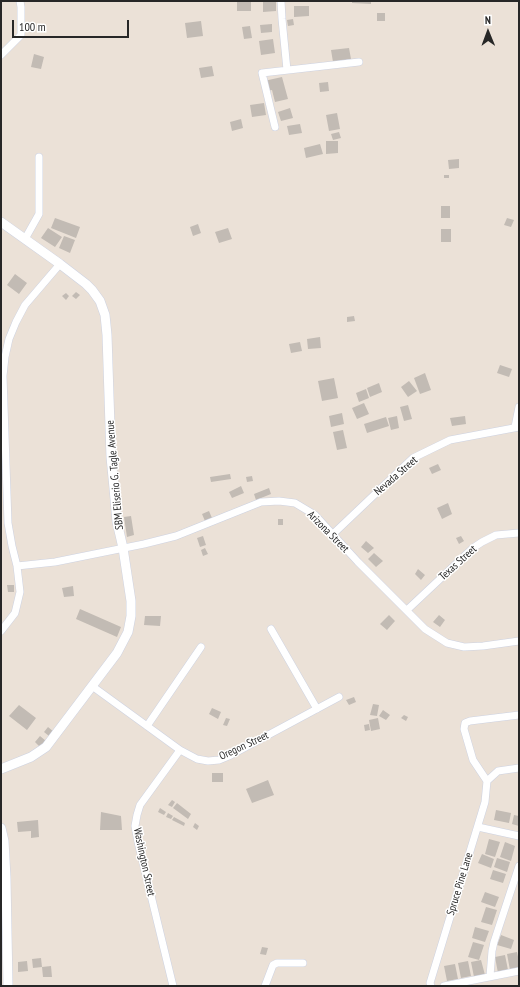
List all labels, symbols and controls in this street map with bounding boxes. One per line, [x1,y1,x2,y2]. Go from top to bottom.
scale bar [14,12,131,38]
north arrow [468,12,508,52]
text: N [485,13,491,27]
text: 100 m [19,19,46,34]
street label: SBM Eliserio G. Tagle Avenue [104,420,126,530]
street label: Nevada Street [372,454,420,498]
street label: Arizona Street [304,508,352,556]
street label: Texas Street [437,543,479,583]
street label: Oregon Street [217,729,271,763]
street label: Washington Street [130,827,158,897]
street label: Spruce Pine Lane [444,851,476,917]

